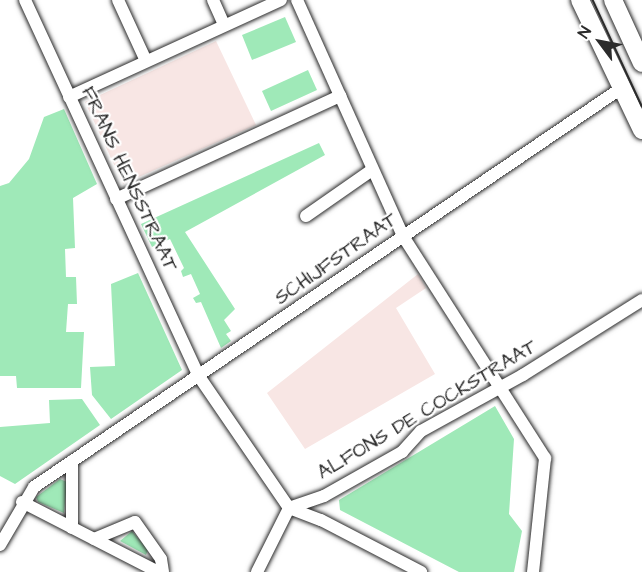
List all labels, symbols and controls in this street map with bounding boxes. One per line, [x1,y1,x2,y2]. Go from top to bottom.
north arrow [570,12,630,72]
text: N [573,22,597,43]
street label: FRANS HENSSTRAAT [76,83,182,275]
street label: SCHIJFSTRAAT [270,208,402,310]
street label: ALFONS DE COCKSTRAAT [313,335,541,485]

